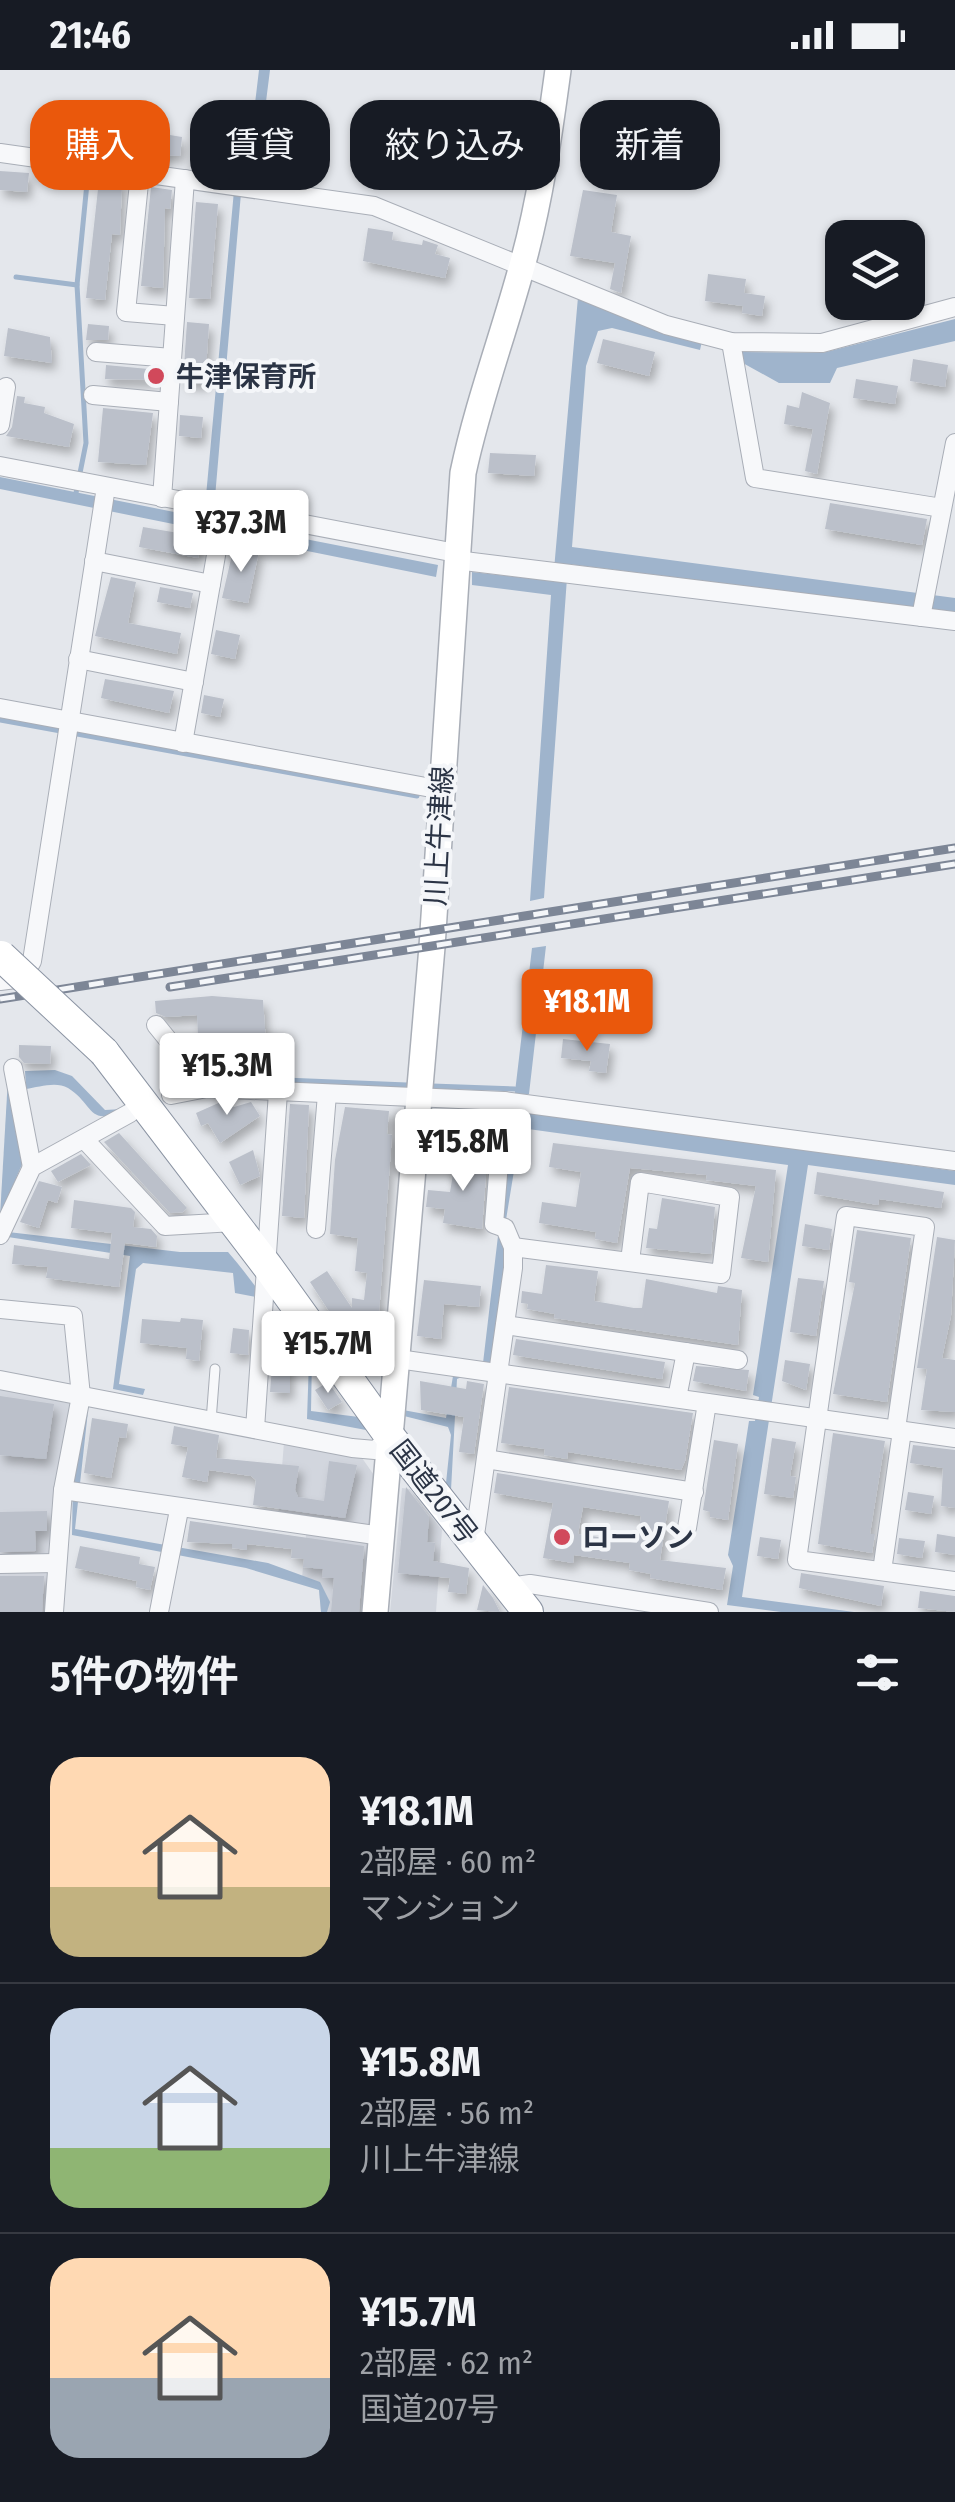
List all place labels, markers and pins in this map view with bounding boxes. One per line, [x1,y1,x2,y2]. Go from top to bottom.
place label: 牛津保育所 [176,360,316,393]
marker: 牛津保育所 [145,365,167,387]
pin: ¥37.3M [160,490,322,575]
pin: ¥18.1M [506,969,668,1054]
pin: ¥15.3M [146,1033,308,1118]
pin: ¥15.8M [382,1109,544,1194]
pin: ¥15.7M [247,1311,409,1396]
place label: ローソン [582,1521,694,1554]
marker: ローソン [551,1526,573,1548]

